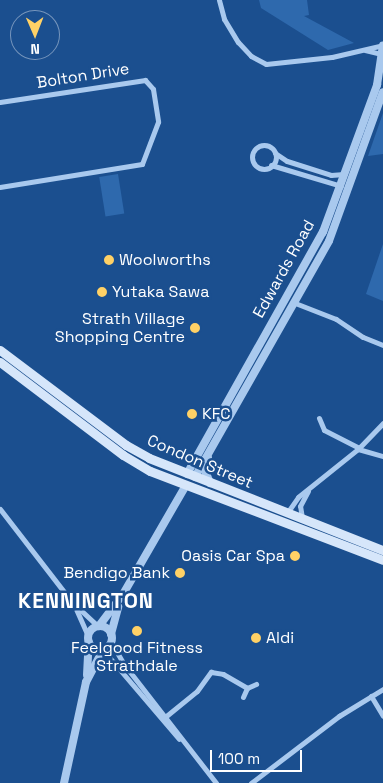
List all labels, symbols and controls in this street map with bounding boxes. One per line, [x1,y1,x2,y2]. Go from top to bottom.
north arrow [10,10,60,60]
text: N [30,40,40,58]
street label: Bolton Drive [35,59,131,93]
street label: Edwards Road [249,217,319,321]
place label: Woolworths [119,250,211,270]
marker: Woolworths [103,254,115,266]
place label: Yutaka Sawa [112,282,209,302]
marker: Yutaka Sawa [96,286,108,298]
place label: Strath Village Shopping Centre [55,309,185,347]
marker: Strath Village Shopping Centre [189,322,201,334]
place label: KFC [202,404,231,424]
marker: KFC [186,408,198,420]
street label: Condon Street [144,431,256,493]
place label: Oasis Car Spa [181,546,285,566]
marker: Oasis Car Spa [289,550,301,562]
place label: Bendigo Bank [63,563,170,583]
marker: Bendigo Bank [174,567,186,579]
district label: KENNINGTON [17,588,155,614]
marker: Feelgood Fitness Strathdale [131,625,143,637]
place label: Aldi [266,628,294,648]
marker: Aldi [250,632,262,644]
place label: Feelgood Fitness Strathdale [71,638,203,676]
scale bar [213,740,306,772]
text: 100 m [218,749,260,768]

